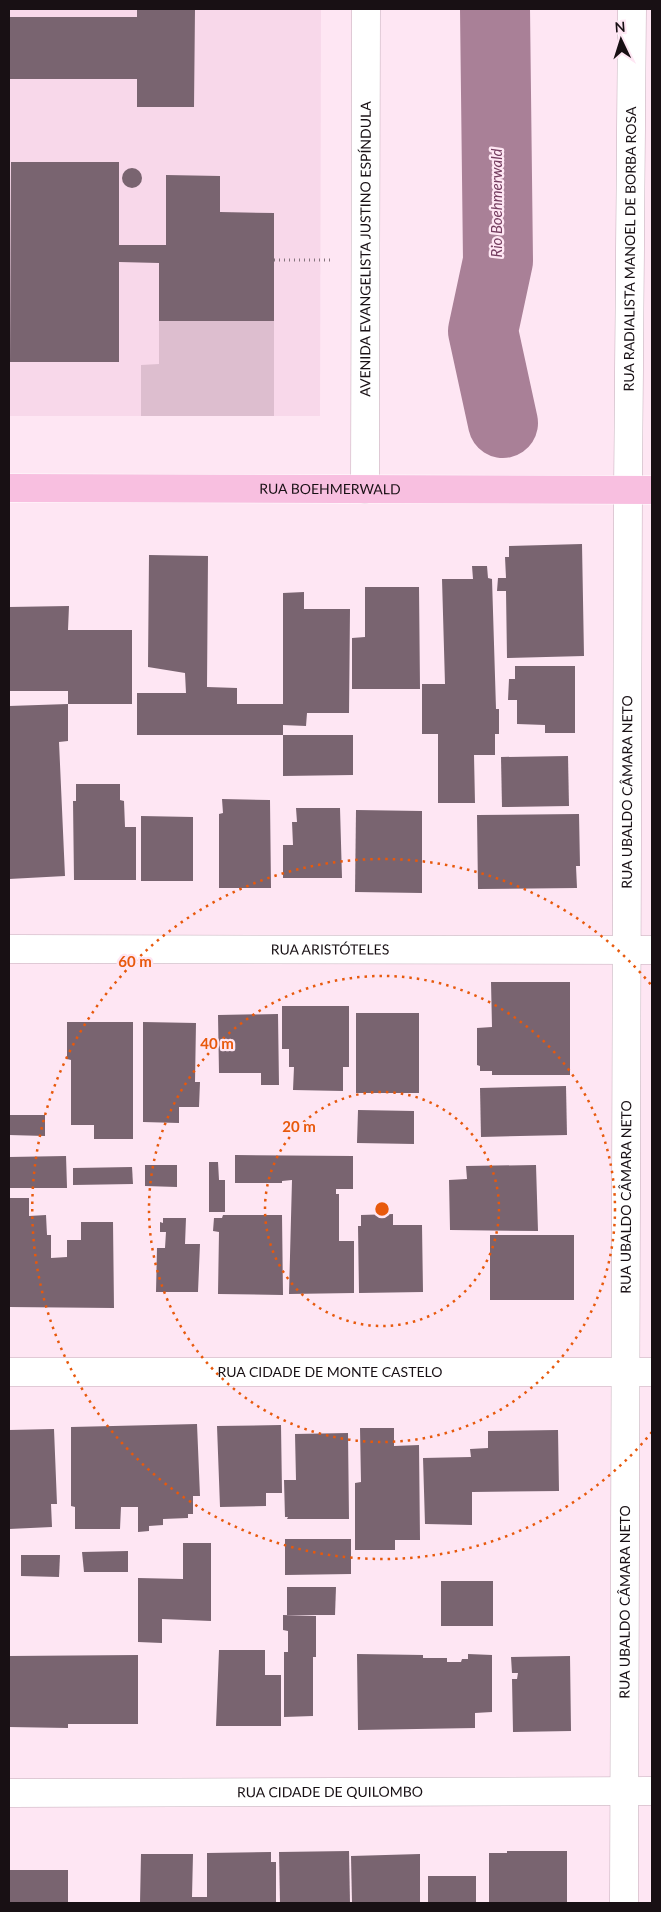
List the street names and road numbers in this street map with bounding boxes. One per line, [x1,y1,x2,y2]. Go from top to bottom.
street label: AVENIDA EVANGELISTA JUSTINO ESPÍNDULA [356,101,374,397]
street label: RUA RADIALISTA MANOEL DE BORBA ROSA [620,106,639,392]
street label: RUA BOEHMERWALD [259,480,401,497]
street label: RUA UBALDO CÂMARA NETO [618,695,635,889]
street label: RUA ARISTÓTELES [271,940,389,958]
street label: RUA UBALDO CÂMARA NETO [617,1100,634,1294]
street label: RUA CIDADE DE MONTE CASTELO [218,1363,442,1380]
street label: RUA UBALDO CÂMARA NETO [616,1505,633,1699]
street label: RUA CIDADE DE QUILOMBO [237,1783,423,1800]

